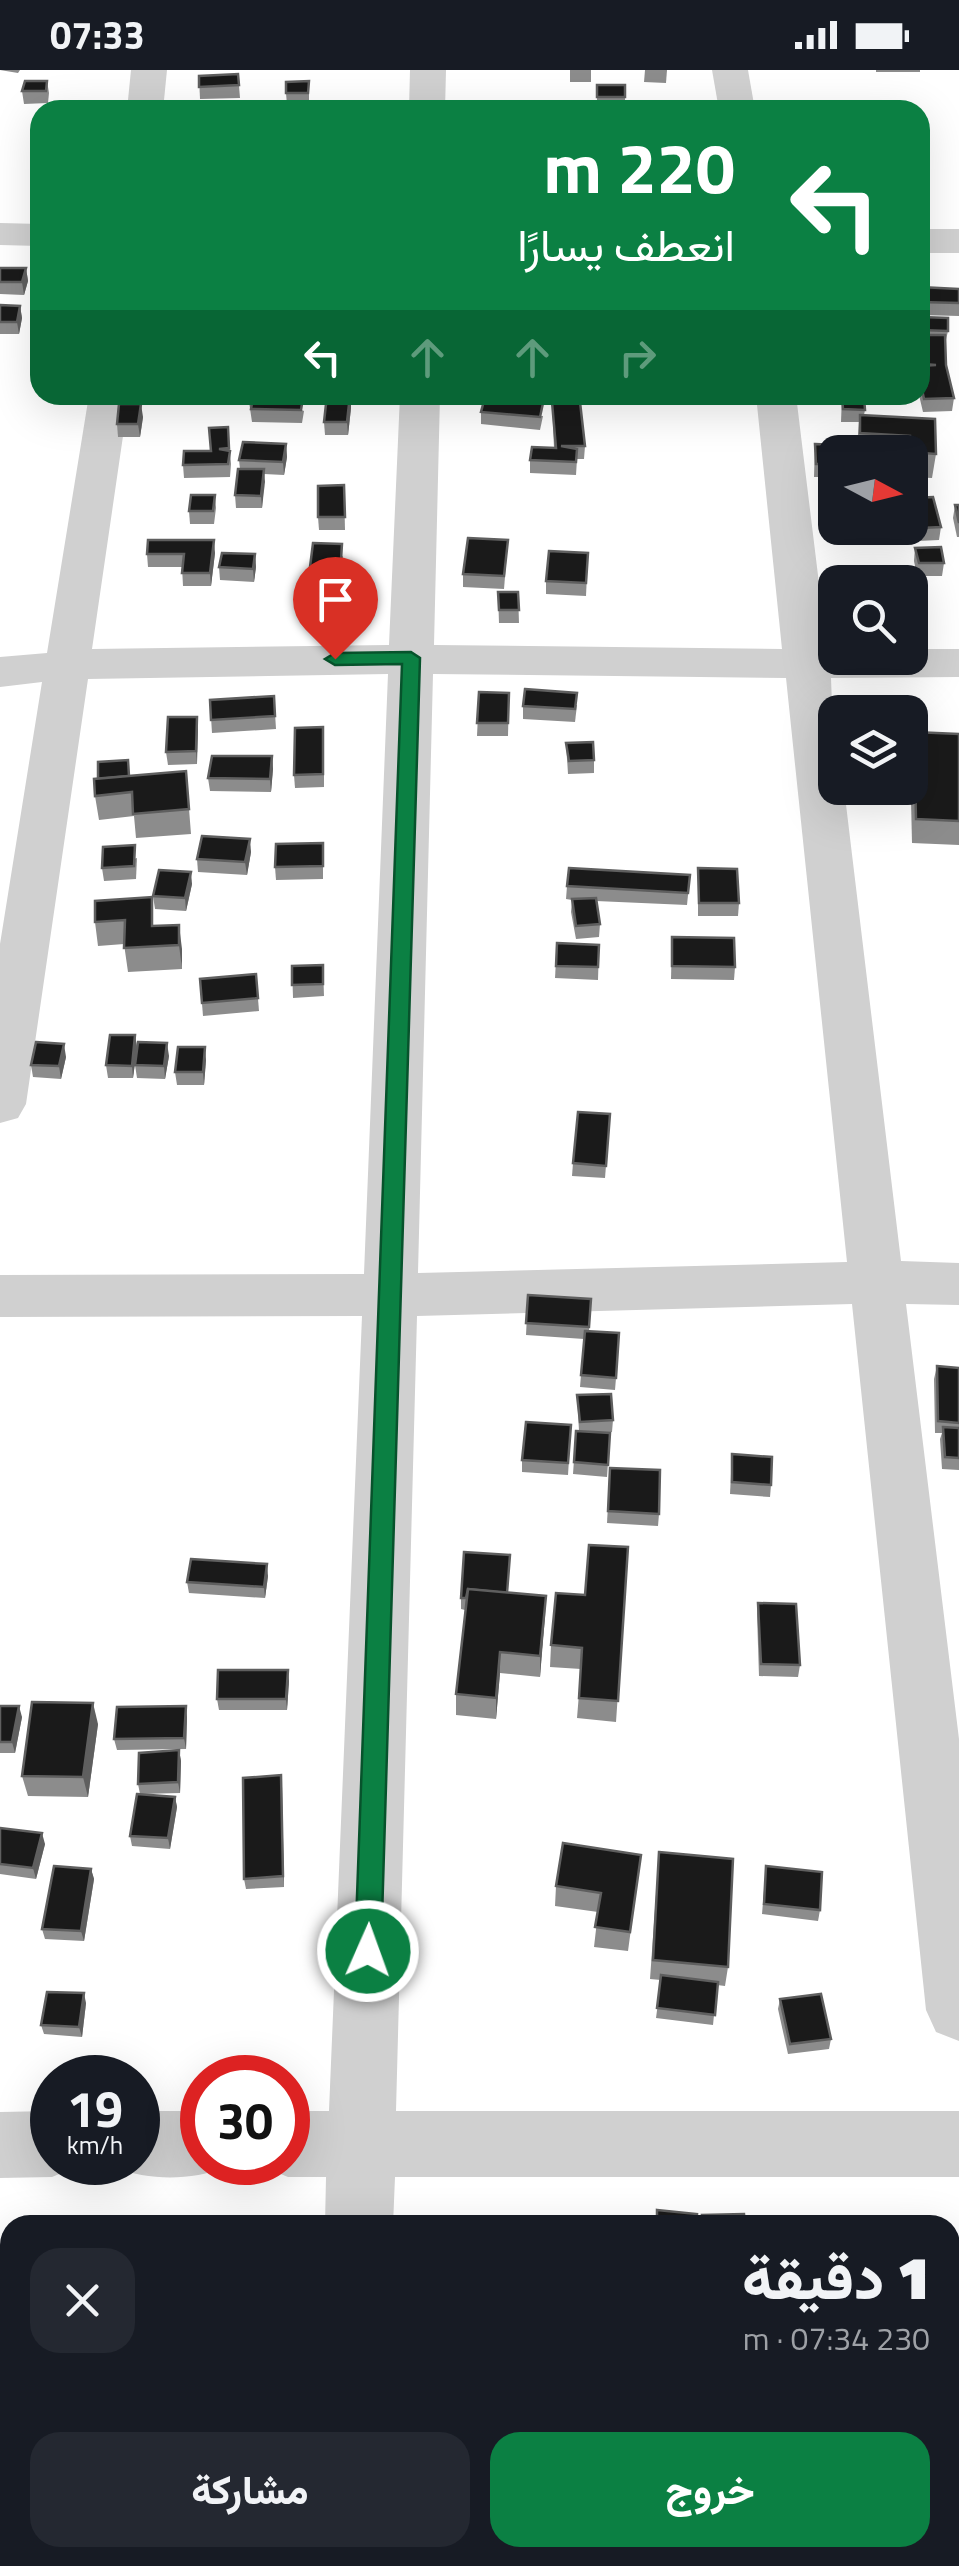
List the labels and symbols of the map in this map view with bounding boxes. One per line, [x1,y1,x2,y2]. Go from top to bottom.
north arrow [818,435,928,545]
pin [293,557,378,660]
position arrow [316,1899,420,2003]
speed limit sign: 30 [180,2055,310,2185]

